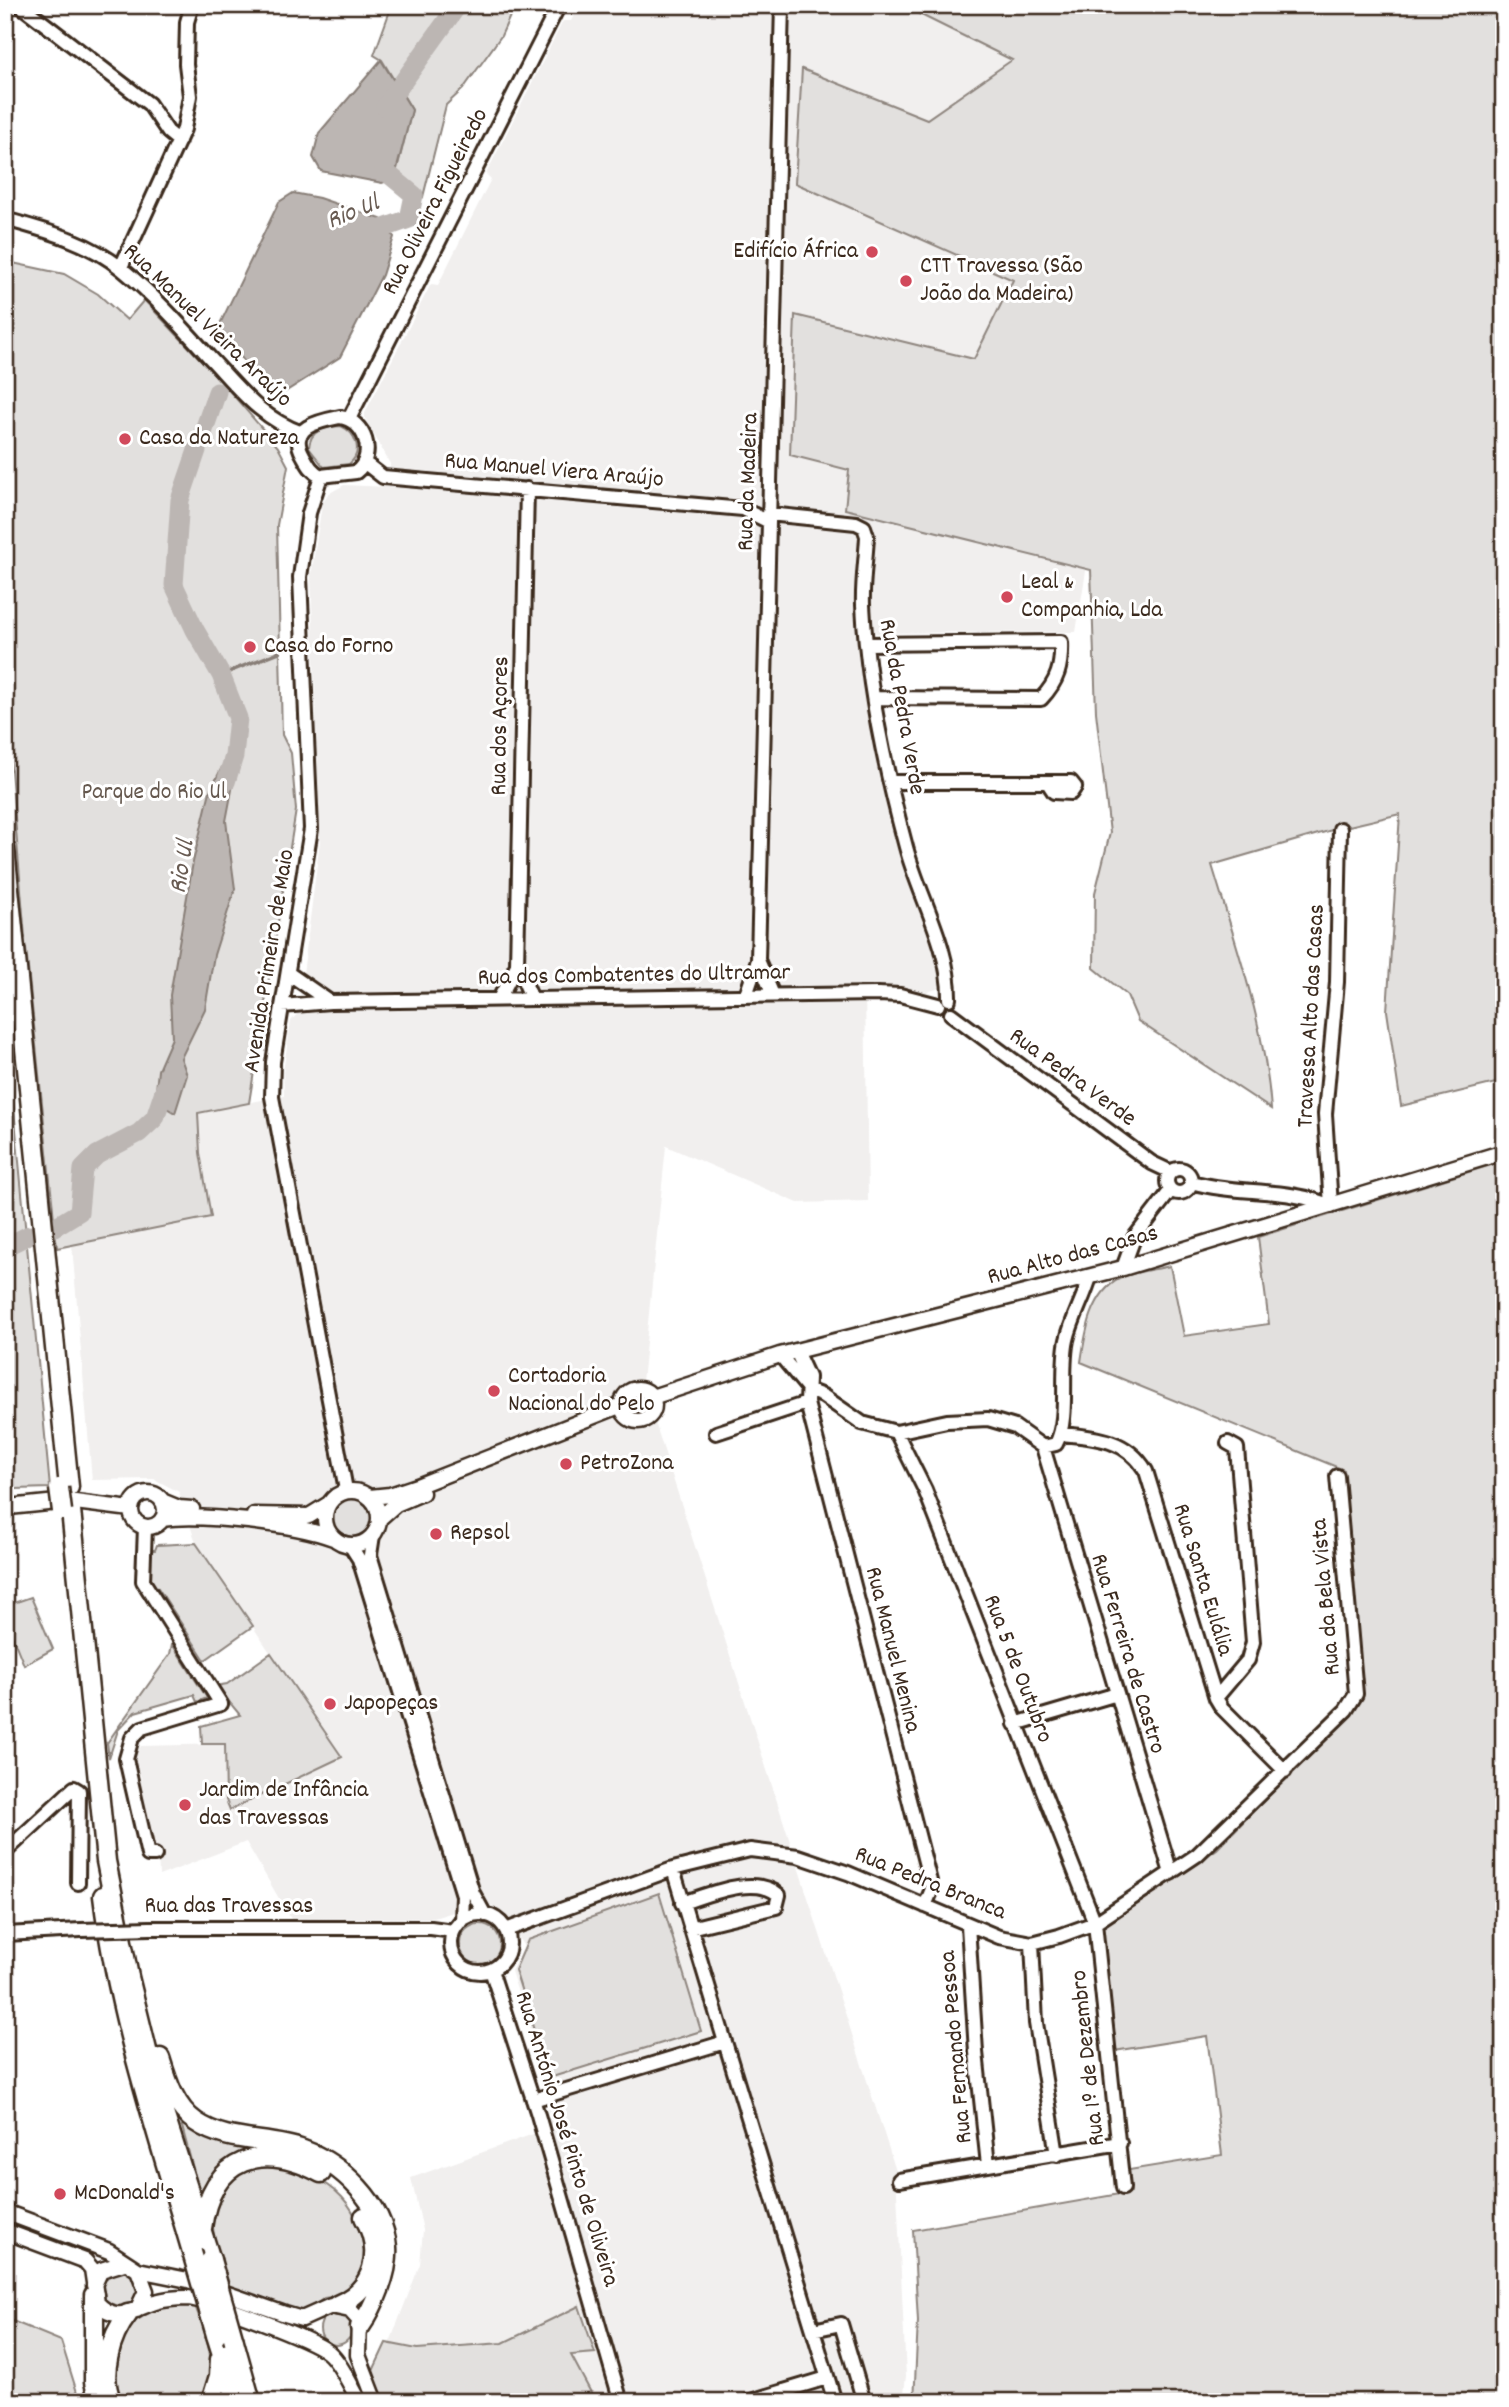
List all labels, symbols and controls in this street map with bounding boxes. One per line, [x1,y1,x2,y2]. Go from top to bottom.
street label: Rua Oliveira Figueiredo [374,103,498,301]
water label: Rio Ul [321,185,386,240]
place label: Edifício África [733,235,859,269]
street label: Rua Manuel Vieira Araújo [114,236,300,416]
marker: Edifício África [864,244,880,260]
place label: CTT Travessa (São João da Madeira) [920,250,1083,312]
marker: CTT Travessa (São João da Madeira) [898,273,914,289]
street label: Rua da Madeira [730,411,768,552]
place label: Casa da Natureza [139,422,300,456]
marker: Casa da Natureza [117,431,133,447]
street label: Rua Manuel Viera Araújo [443,444,665,498]
place label: Leal & Companhia, Lda [1021,566,1163,628]
marker: Leal & Companhia, Lda [999,589,1015,605]
street label: Rua da Pedra Verde [869,616,933,798]
place label: Casa do Forno [264,630,393,664]
marker: Casa do Forno [242,639,258,655]
street label: Rua dos Açores [483,656,519,796]
park label: Parque do Rio Ul [81,776,227,810]
water label: Rio Ul [161,836,206,896]
street label: Avenida Primeiro de Maio [236,847,304,1075]
street label: Travessa Alto das Casas [1289,903,1335,1129]
street label: Rua dos Combatentes do Ultramar [477,956,791,996]
street label: Rua Pedra Verde [1001,1020,1143,1136]
street label: Rua Alto das Casas [984,1217,1162,1295]
place label: Cortadoria Nacional do Pelo [508,1360,655,1422]
marker: Cortadoria Nacional do Pelo [486,1383,502,1399]
place label: PetroZona [580,1447,674,1481]
marker: PetroZona [558,1456,574,1472]
street label: Rua Santa Eulália [1163,1500,1242,1661]
street label: Rua da Bela Vista [1303,1516,1351,1677]
place label: Repsol [450,1517,510,1551]
marker: Repsol [428,1526,444,1542]
street label: Rua Ferreira de Castro [1080,1550,1174,1758]
street label: Rua Manuel Menina [855,1564,929,1737]
street label: Rua 5 de Outubro [973,1590,1061,1748]
place label: Japopeças [344,1687,438,1721]
marker: Japopeças [322,1696,338,1712]
place label: Jardim de Infância das Travessas [199,1774,369,1836]
marker: Jardim de Infância das Travessas [177,1797,193,1813]
street label: Rua Pedra Branca [849,1838,1012,1930]
street label: Rua das Travessas [145,1890,313,1924]
street label: Rua Fernando Pessoa [932,1948,982,2145]
street label: Rua 1º de Dezembro [1063,1968,1115,2148]
street label: Rua António José Pinto de Oliveira [505,1987,627,2292]
place label: McDonald's [74,2177,175,2211]
marker: McDonald's [52,2186,68,2202]

